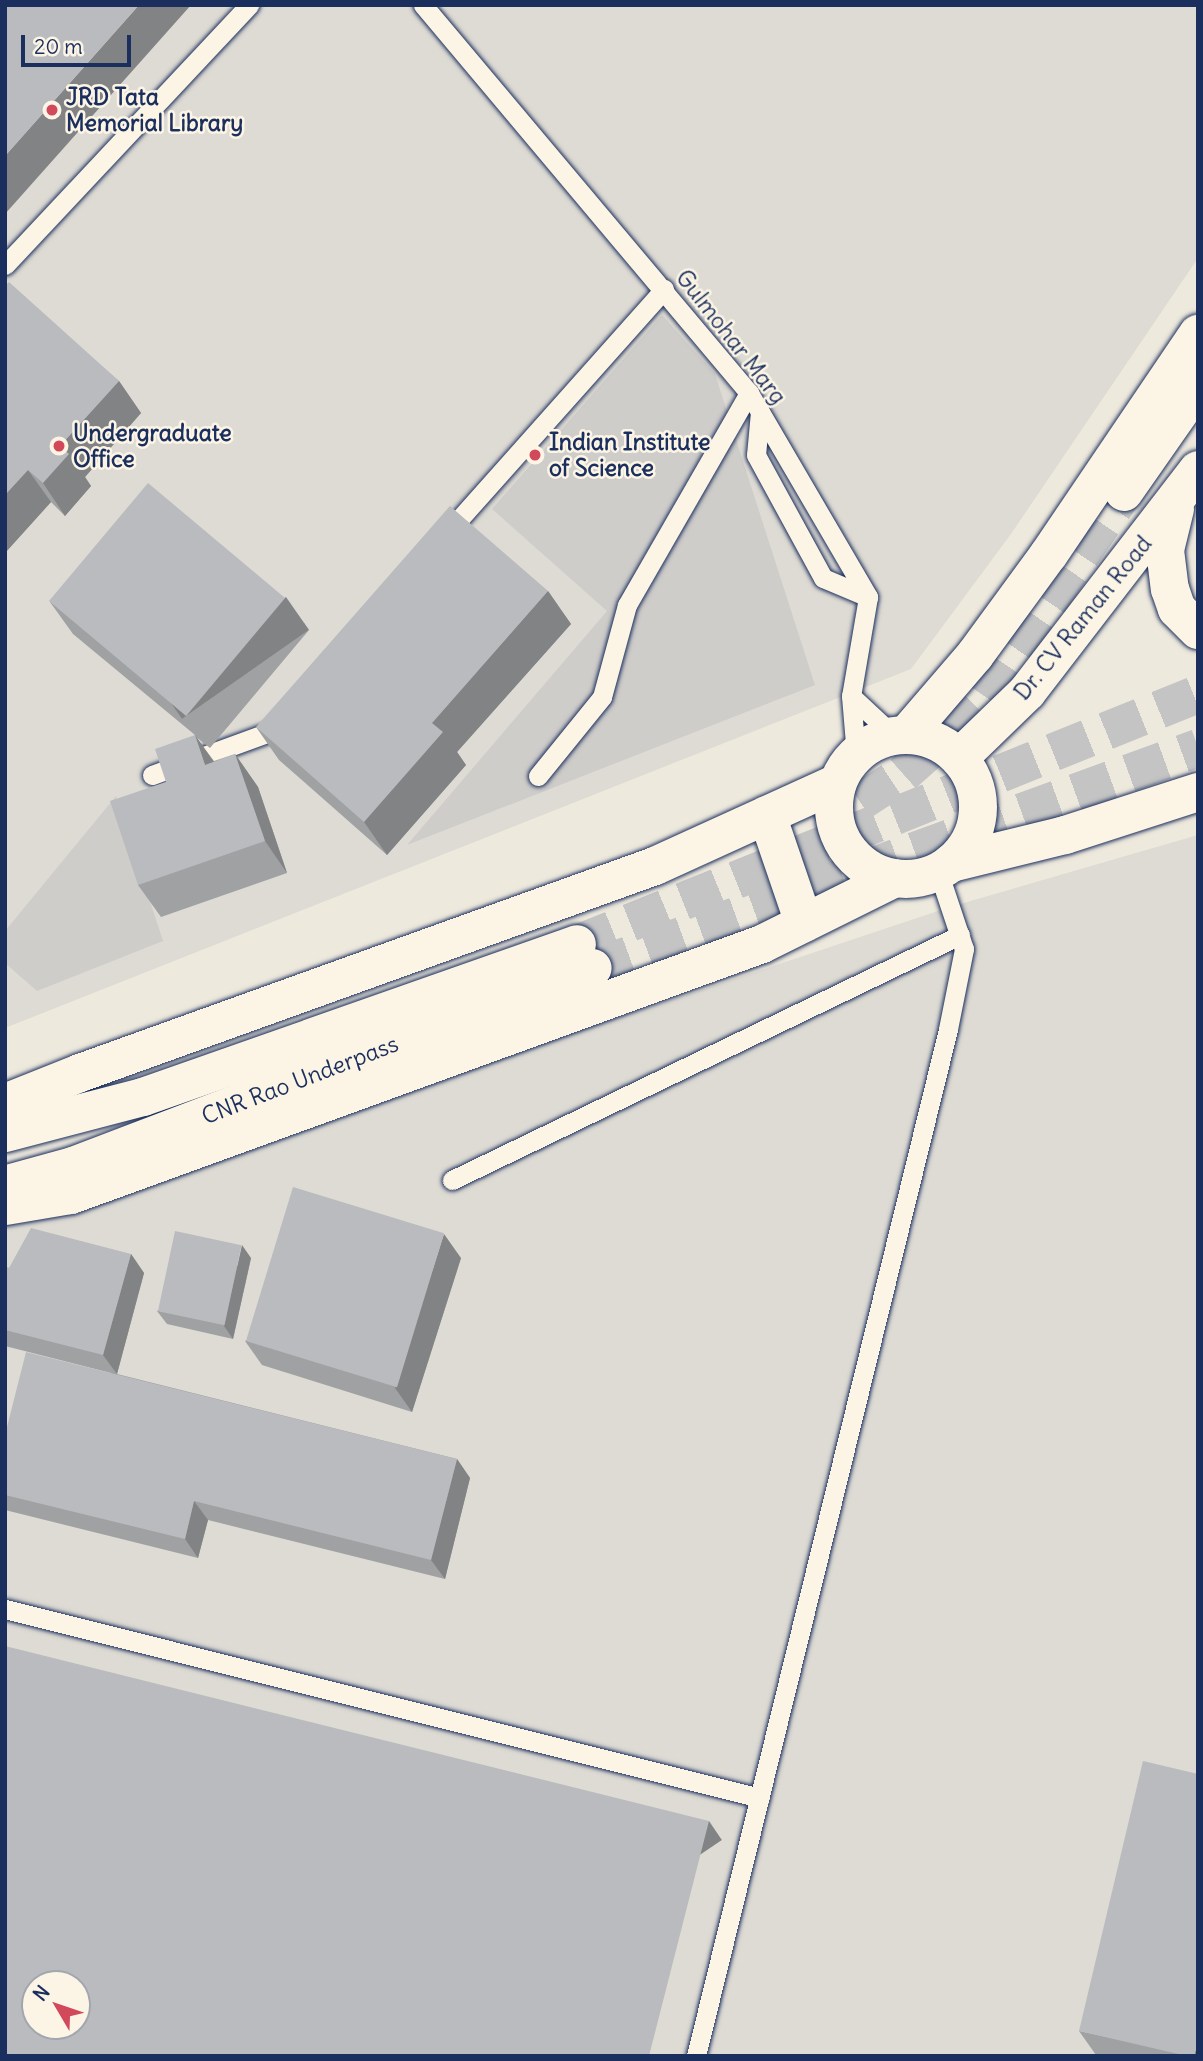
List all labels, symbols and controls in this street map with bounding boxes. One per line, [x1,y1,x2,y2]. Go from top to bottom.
scale bar [24,21,135,65]
text: 20 m [34,33,83,60]
place label: JRD Tata Memorial Library [66,83,243,137]
marker: JRD Tata Memorial Library [44,102,60,118]
street label: Gulmohar Marg [670,264,792,410]
place label: Undergraduate Office [73,419,232,473]
place label: Indian Institute of Science [549,428,710,482]
marker: Undergraduate Office [51,438,67,454]
marker: Indian Institute of Science [527,447,543,463]
street label: Dr. CV Raman Road [1008,530,1158,706]
street label: CNR Rao Underpass [198,1030,402,1130]
north arrow [21,1970,91,2040]
text: N [28,1980,55,2006]

